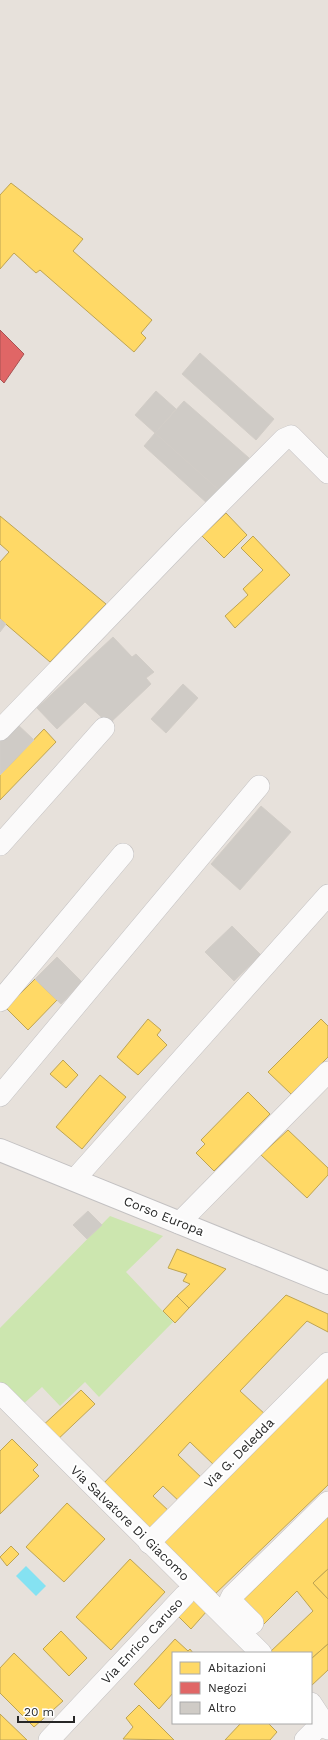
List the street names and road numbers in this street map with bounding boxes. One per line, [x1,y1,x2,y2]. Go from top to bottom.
street label: Corso Europa [122,1193,207,1239]
street label: Via G. Deledda [201,1414,278,1491]
street label: Via Salvatore Di Giacomo [67,1462,193,1584]
street label: Via Enrico Caruso [98,1595,186,1687]

